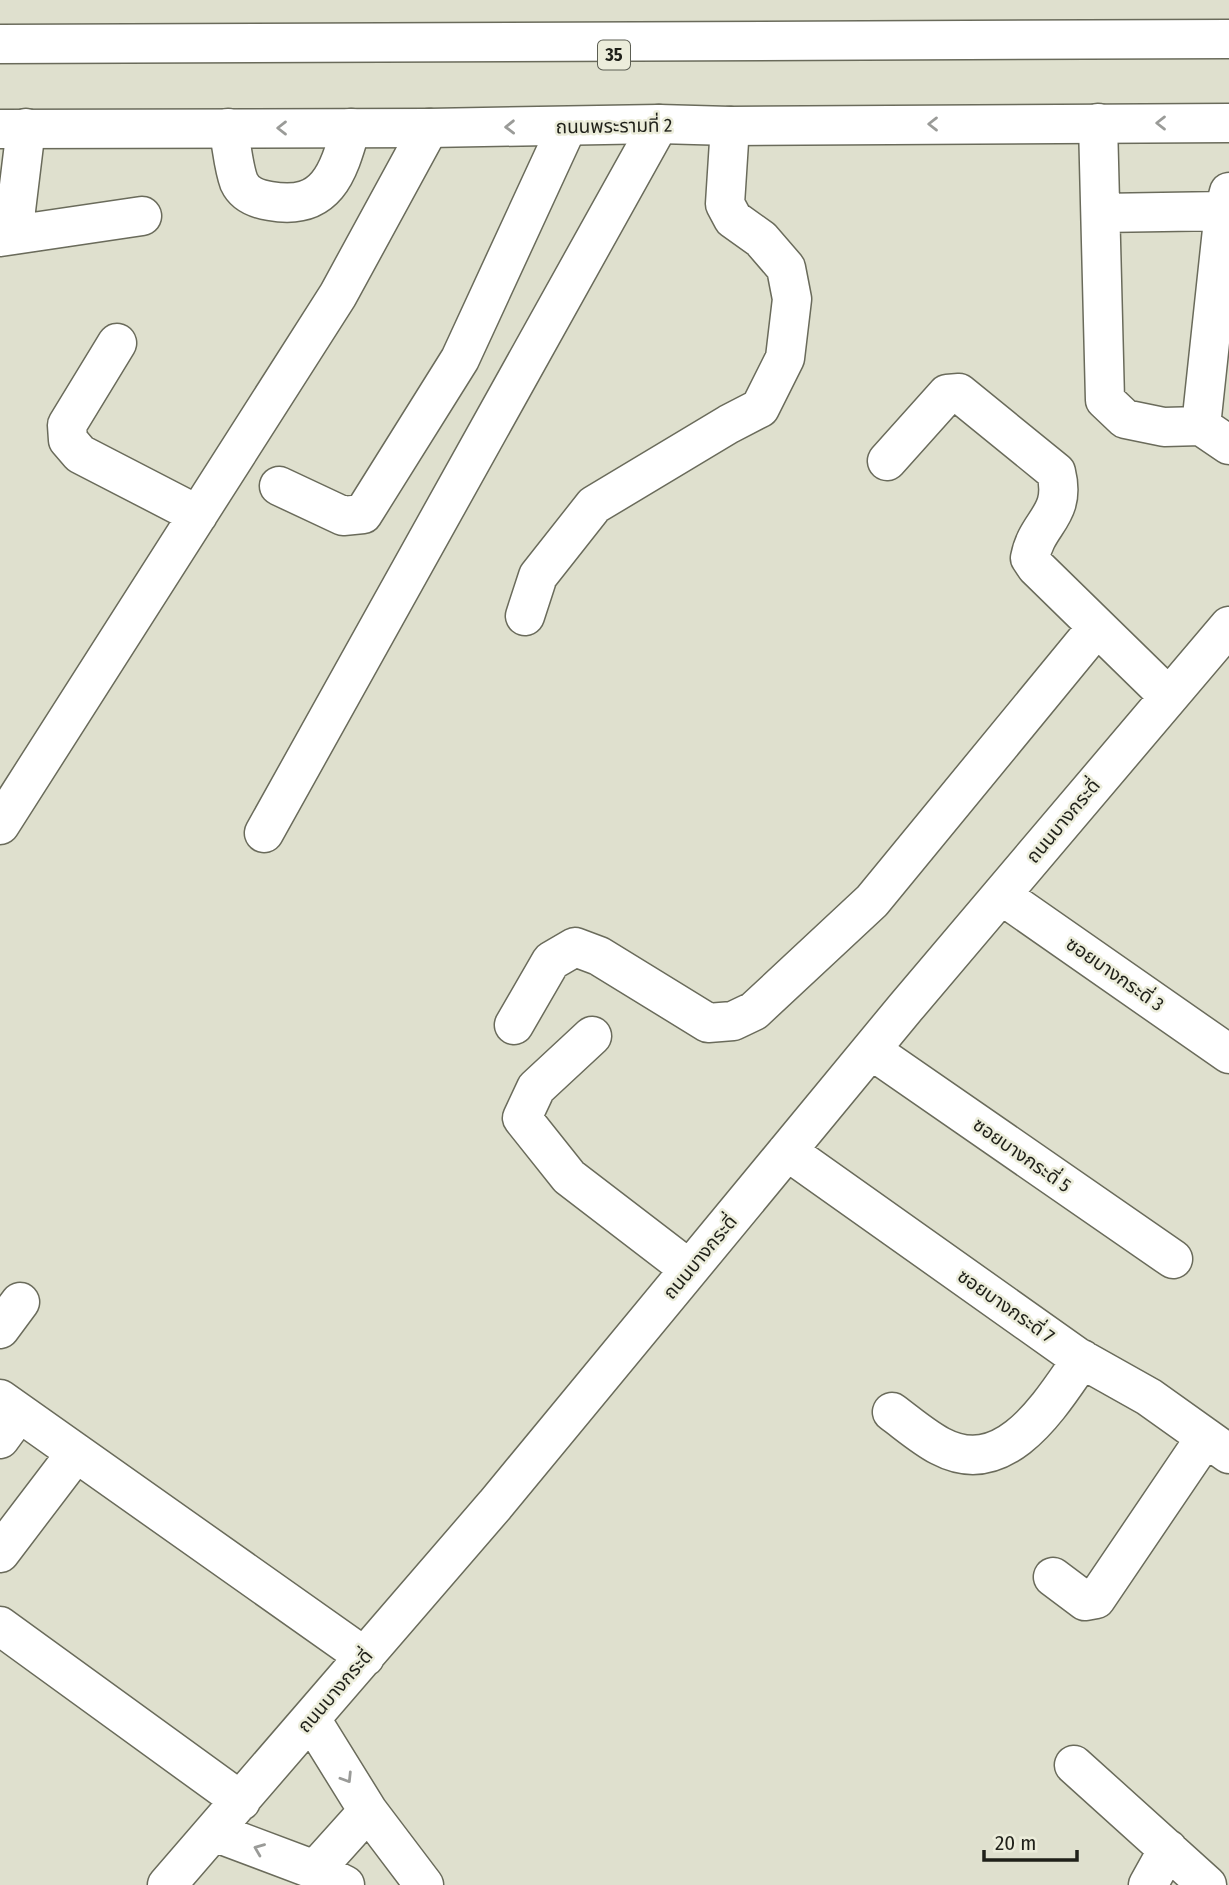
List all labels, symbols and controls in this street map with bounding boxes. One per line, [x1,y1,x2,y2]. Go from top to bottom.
road number: 35 [598,40,630,70]
street label: ถนนพระรามที่ 2 [555,111,673,139]
one-way arrow [1155,115,1166,131]
one-way arrow [928,117,939,132]
one-way arrow [504,119,515,135]
one-way arrow [277,120,287,136]
street label: ถนนบางกระดี่ [1020,773,1105,868]
street label: ซอยบางกระดี่ 3 [1062,930,1169,1016]
street label: ซอยบางกระดี่ 5 [969,1111,1076,1197]
street label: ถนนบางกระดี่ [657,1209,742,1304]
street label: ซอยบางกระดี่ 7 [953,1263,1060,1348]
street label: ถนนบางกระดี่ [291,1643,377,1737]
one-way arrow [339,1770,352,1783]
scale bar [984,1818,1077,1862]
text: 20 m [995,1830,1036,1856]
one-way arrow [254,1844,266,1858]

